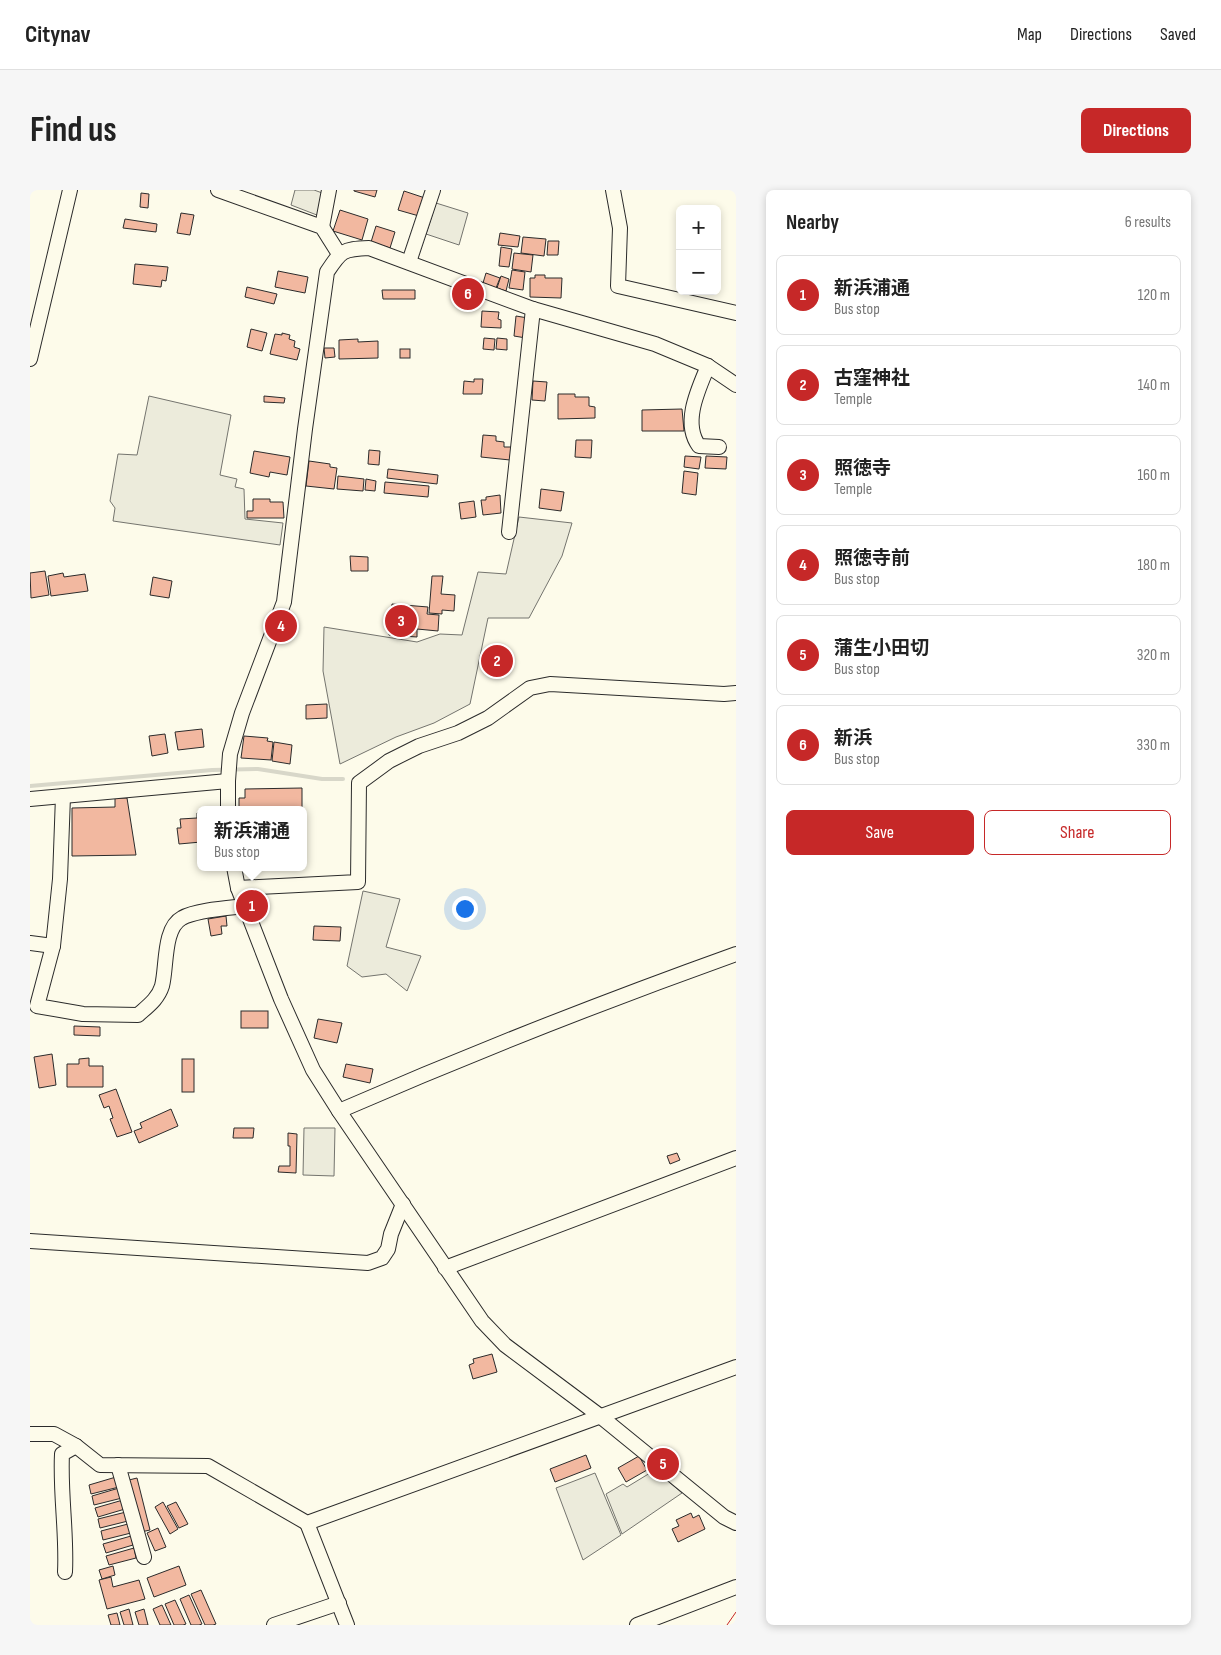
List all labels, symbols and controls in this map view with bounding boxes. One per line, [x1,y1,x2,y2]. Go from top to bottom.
text: Citynav [25,20,91,49]
text: Map [1017,24,1042,45]
text: Directions [1070,24,1132,45]
text: Saved [1160,24,1196,45]
button: Directions [1081,108,1191,153]
text: Find us [30,109,117,152]
map controls [676,205,721,295]
button: + [676,205,721,250]
text: Nearby [786,210,839,235]
text: 6 results [1125,213,1171,232]
button: − [676,250,721,295]
pin: 6 [452,275,484,313]
text: 新浜浦通 [834,277,910,300]
text: 1 [800,286,806,305]
text: 120 m [1138,286,1170,305]
text: Bus stop [834,300,880,319]
text: 古窪神社 [834,367,910,390]
text: 2 [799,376,807,395]
text: 140 m [1138,376,1170,395]
text: Temple [834,390,872,409]
text: 照徳寺 [834,457,891,480]
text: 3 [799,466,807,485]
text: 160 m [1137,466,1170,485]
text: Temple [834,480,872,499]
text: 照徳寺前 [834,547,910,570]
text: 4 [799,556,807,575]
text: 180 m [1137,556,1170,575]
text: Bus stop [834,570,880,589]
pin: 3 [385,602,417,640]
pin: 4 [265,607,297,645]
text: 蒲生小田切 [834,637,929,660]
pin: 2 [481,642,513,680]
text: 5 [799,646,807,665]
text: 320 m [1137,646,1170,665]
text: Bus stop [834,660,880,679]
text: 新浜 [834,727,872,750]
text: 6 [799,736,807,755]
text: 330 m [1137,736,1170,755]
text: Bus stop [834,750,880,769]
popup [197,806,307,871]
button: Save [786,810,974,855]
button: Share [984,810,1171,855]
text: 新浜浦通 [214,820,290,843]
text: Bus stop [214,843,260,862]
pin: 1 [236,887,268,925]
your location [452,896,478,922]
pin: 5 [647,1445,679,1483]

